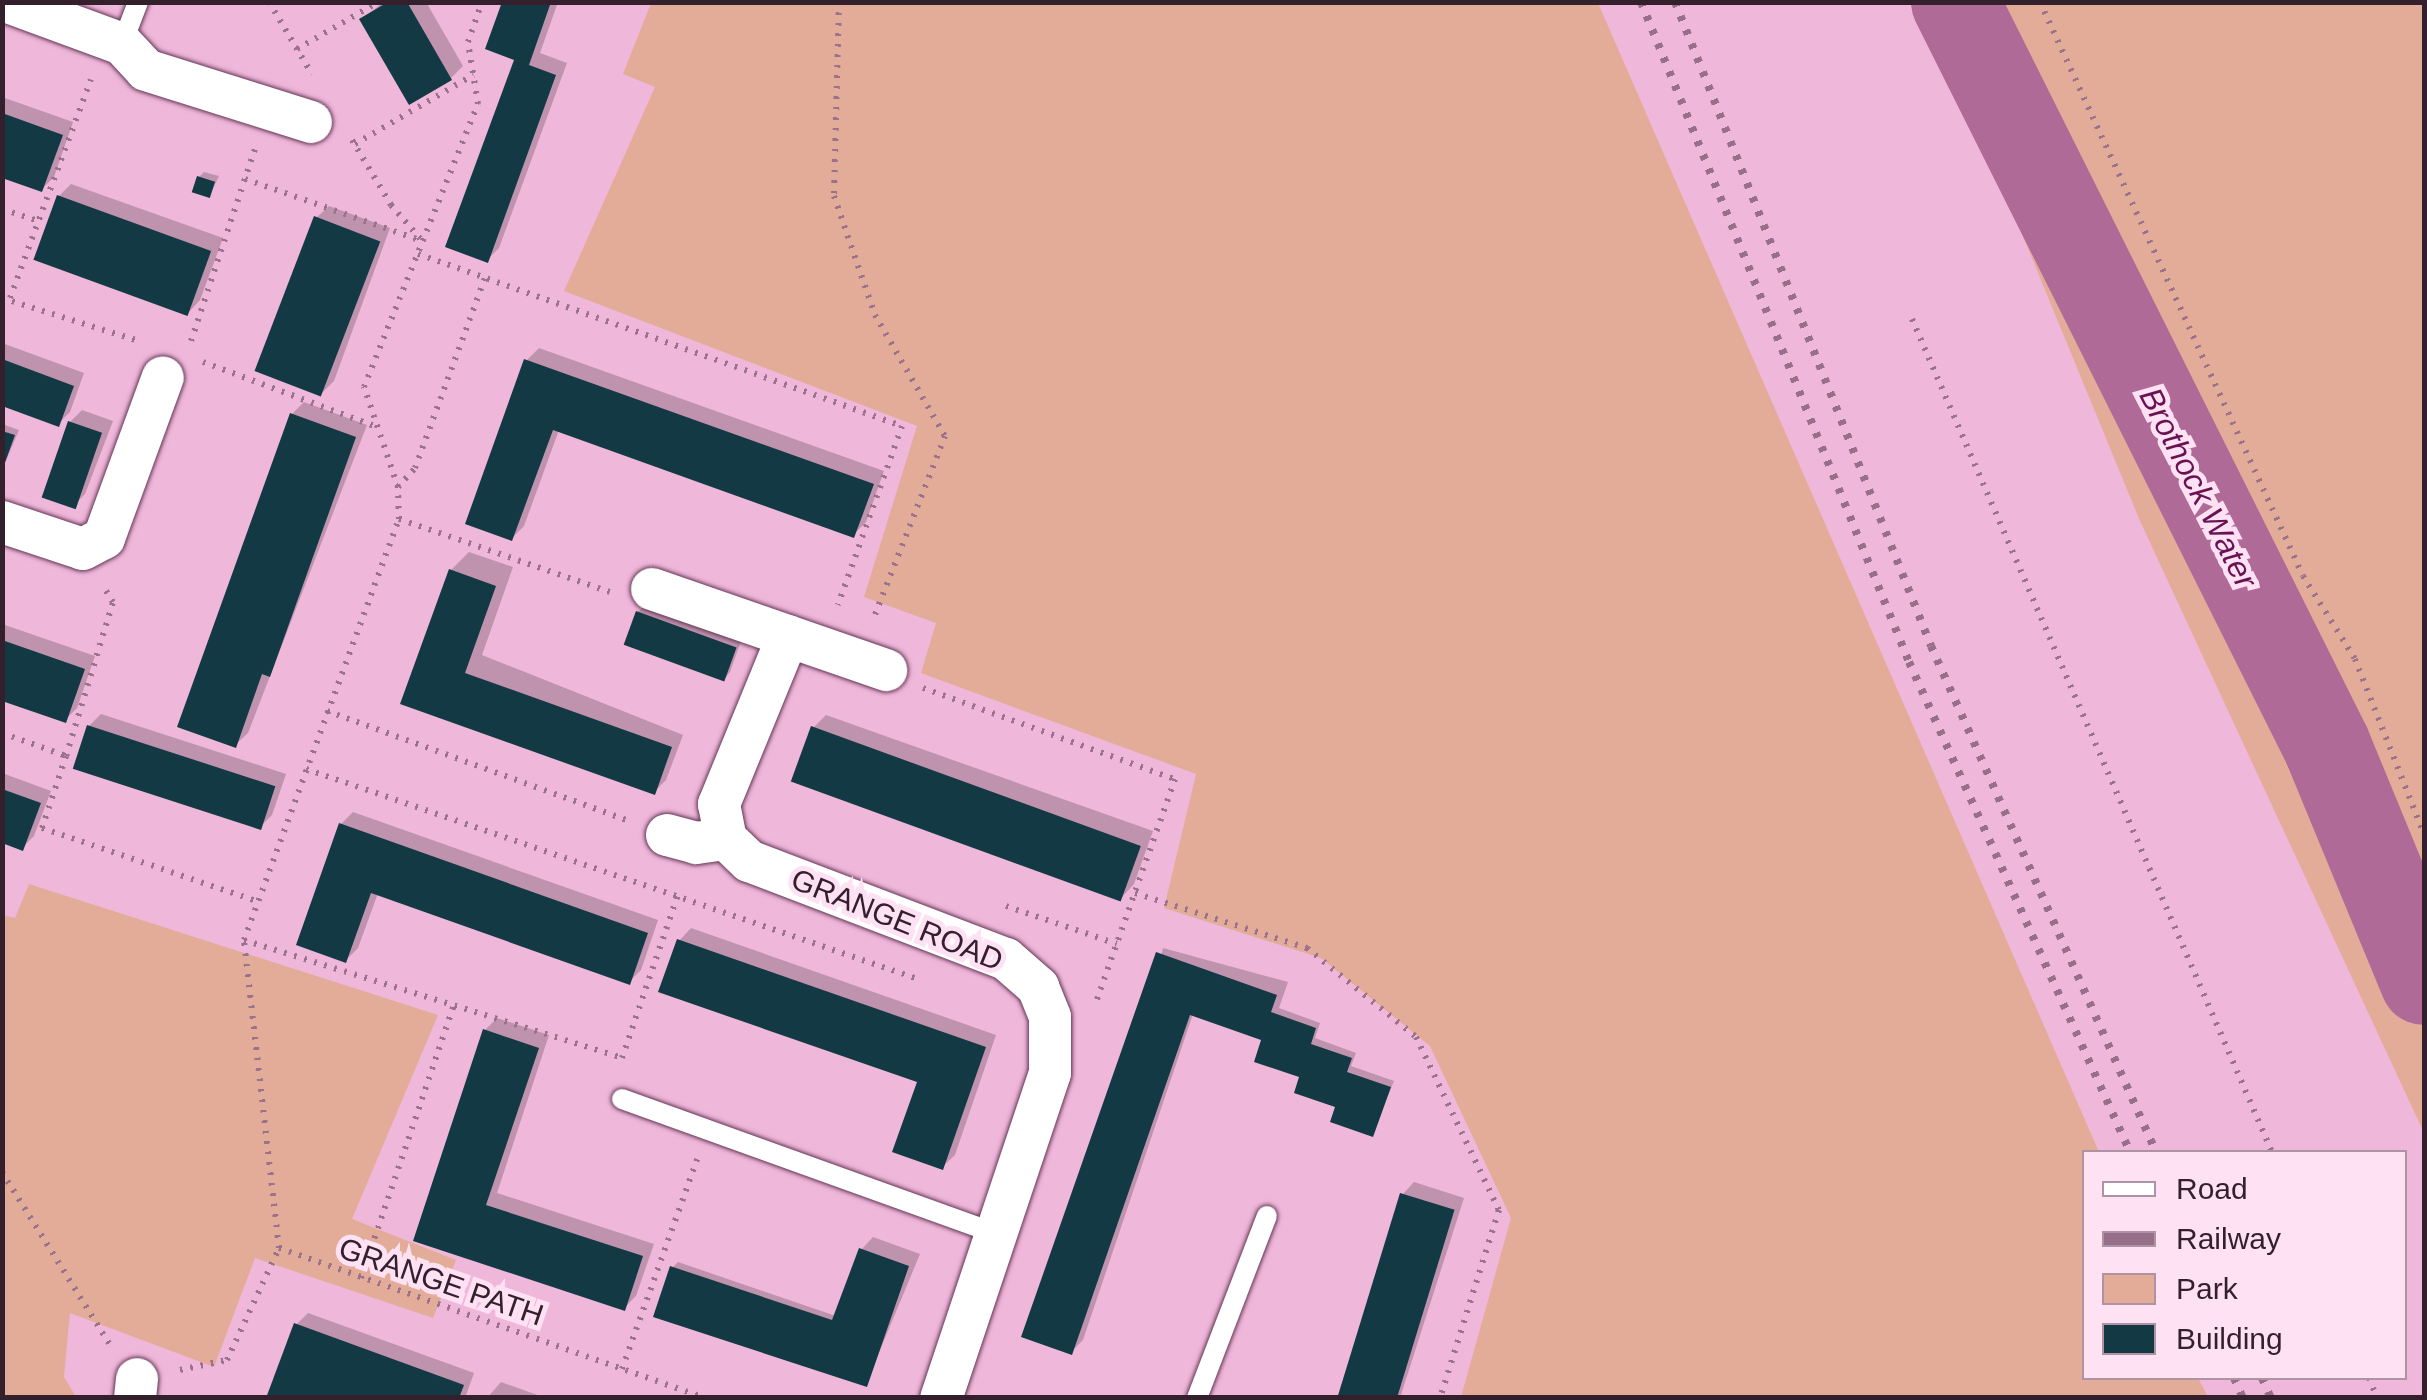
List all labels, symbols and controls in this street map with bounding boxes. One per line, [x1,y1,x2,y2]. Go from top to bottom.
water label: Brothock Water [2131,381,2265,595]
street label: GRANGE ROAD [786,861,1008,979]
legend [2082,1150,2407,1380]
text: Road [2176,1172,2248,1205]
text: Railway [2176,1222,2281,1255]
street label: GRANGE PATH [334,1230,548,1334]
text: Park [2176,1272,2238,1305]
text: Building [2176,1322,2283,1355]

